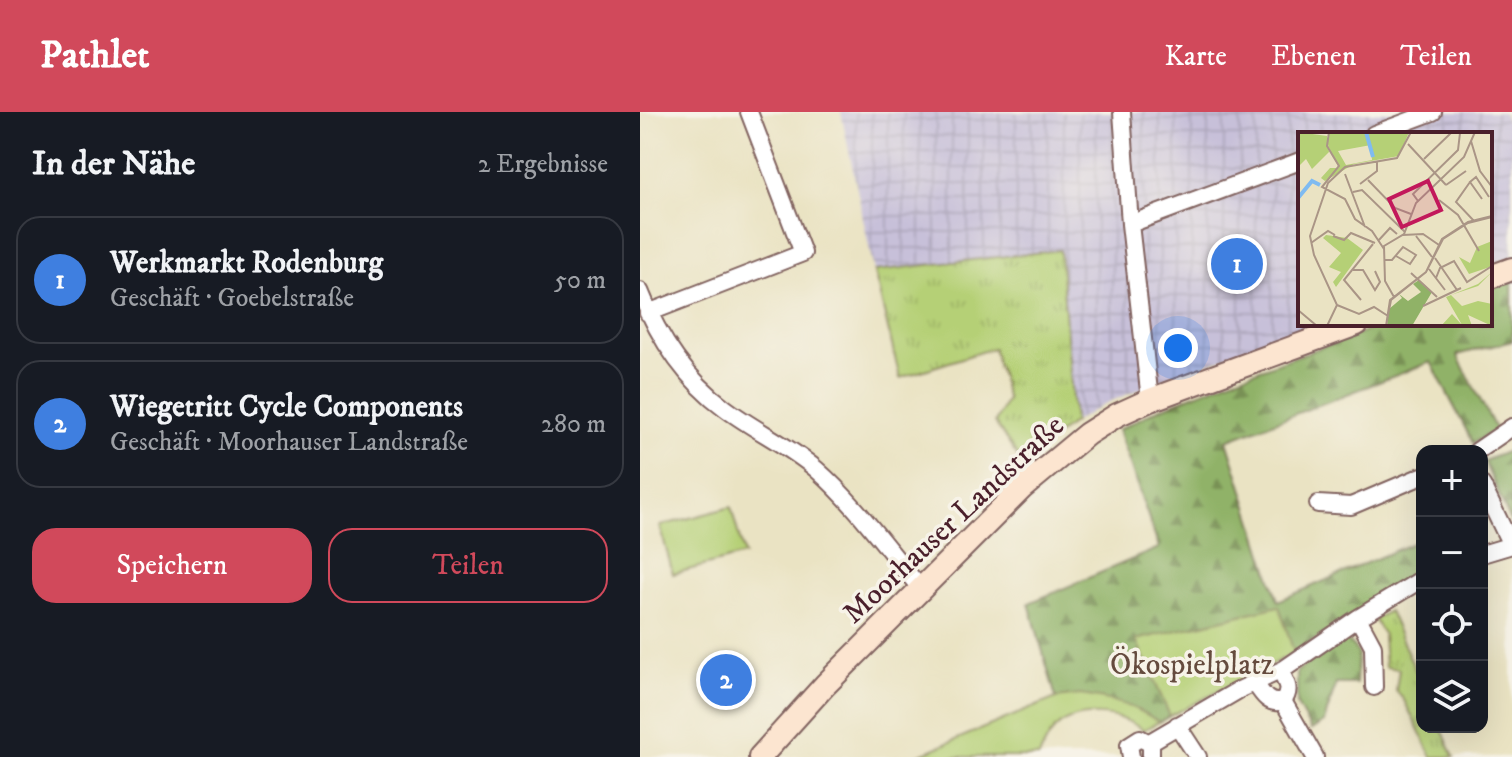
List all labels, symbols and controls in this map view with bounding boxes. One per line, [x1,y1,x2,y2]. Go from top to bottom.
text: Pathlet [40,32,150,80]
text: Karte [1164,39,1227,74]
text: Ebenen [1271,39,1356,74]
text: Teilen [1400,39,1472,74]
inset map [1298,132,1492,326]
text: In der Nähe [32,143,195,185]
text: 2 Ergebnisse [478,148,608,181]
pin: 1 [1211,234,1263,294]
text: Werkmarkt Rodenburg [110,245,383,282]
text: 1 [55,264,65,297]
text: 50 m [554,264,606,297]
text: Geschäft · Goebelstraße [110,282,354,315]
your location [1158,328,1198,368]
text: Wiegetritt Cycle Components [110,389,463,426]
text: 2 [54,408,66,441]
text: 280 m [541,408,606,441]
street label: Moorhauser Landstraße [836,408,1072,632]
text: Geschäft · Moorhauser Landstraße [110,426,468,459]
map controls [1416,445,1488,733]
button: + [1416,445,1488,517]
button: − [1416,517,1488,589]
button: Speichern [32,528,312,603]
button: Teilen [328,528,608,603]
button: locate [1416,589,1488,661]
park label: Ökospielplatz [1110,646,1274,684]
pin: 2 [700,650,752,710]
button: layers [1416,661,1488,733]

